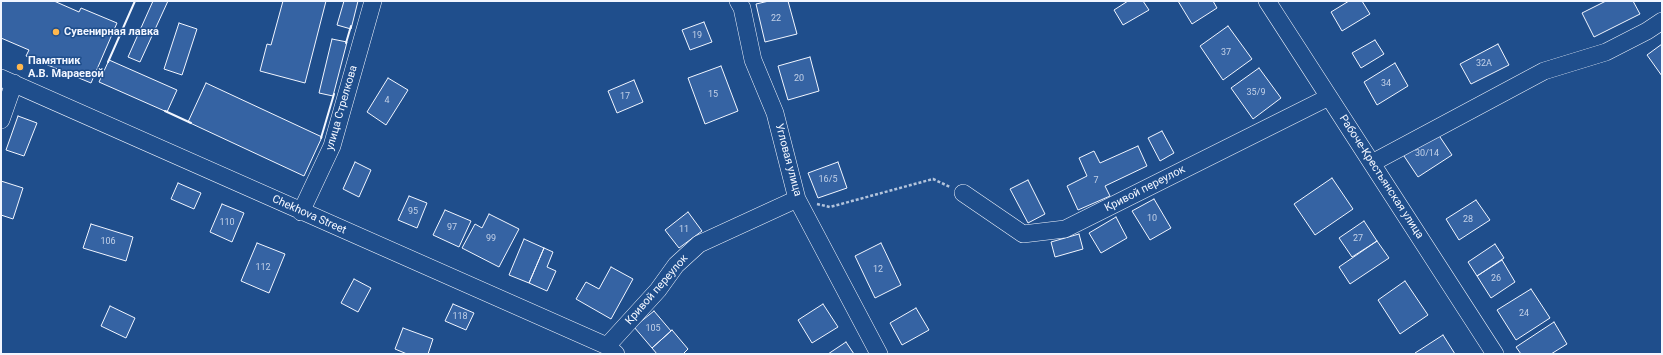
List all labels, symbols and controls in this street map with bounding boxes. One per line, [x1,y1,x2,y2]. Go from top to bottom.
house number: 22 [771,14,781,24]
place label: Сувенирная лавка [64,25,159,39]
marker: Сувенирная лавка [51,27,61,37]
house number: 19 [692,31,702,41]
house number: 37 [1221,48,1231,58]
place label: Памятник А.В. Мараевой [28,54,104,80]
house number: 32А [1476,59,1492,69]
marker: Памятник А.В. Мараевой [15,62,25,72]
street label: улица Стрелкова [324,64,360,152]
house number: 20 [794,74,804,84]
house number: 34 [1381,79,1391,89]
house number: 35/9 [1247,88,1265,98]
house number: 15 [708,90,718,100]
house number: 17 [620,92,630,102]
house number: 4 [384,96,390,106]
street label: Рабоче-Крестьянская улица [1336,113,1426,241]
street label: Угловая улица [772,122,804,198]
house number: 30/14 [1415,149,1439,159]
street label: Кривой переулок [1102,163,1188,215]
house number: 16/5 [819,175,837,185]
house number: 7 [1093,176,1099,186]
street label: Chekhova Street [270,193,348,237]
house number: 95 [408,207,418,217]
house number: 10 [1147,214,1157,224]
house number: 28 [1463,215,1473,225]
house number: 110 [219,218,235,228]
house number: 97 [447,223,457,233]
house number: 11 [679,225,689,235]
house number: 99 [486,234,496,244]
house number: 27 [1353,234,1363,244]
house number: 106 [100,237,116,247]
street label: Кривой переулок [623,252,691,328]
house number: 112 [255,263,271,273]
house number: 12 [873,265,883,275]
house number: 26 [1491,274,1501,284]
house number: 24 [1519,309,1529,319]
house number: 118 [452,312,468,322]
house number: 105 [645,324,661,334]

